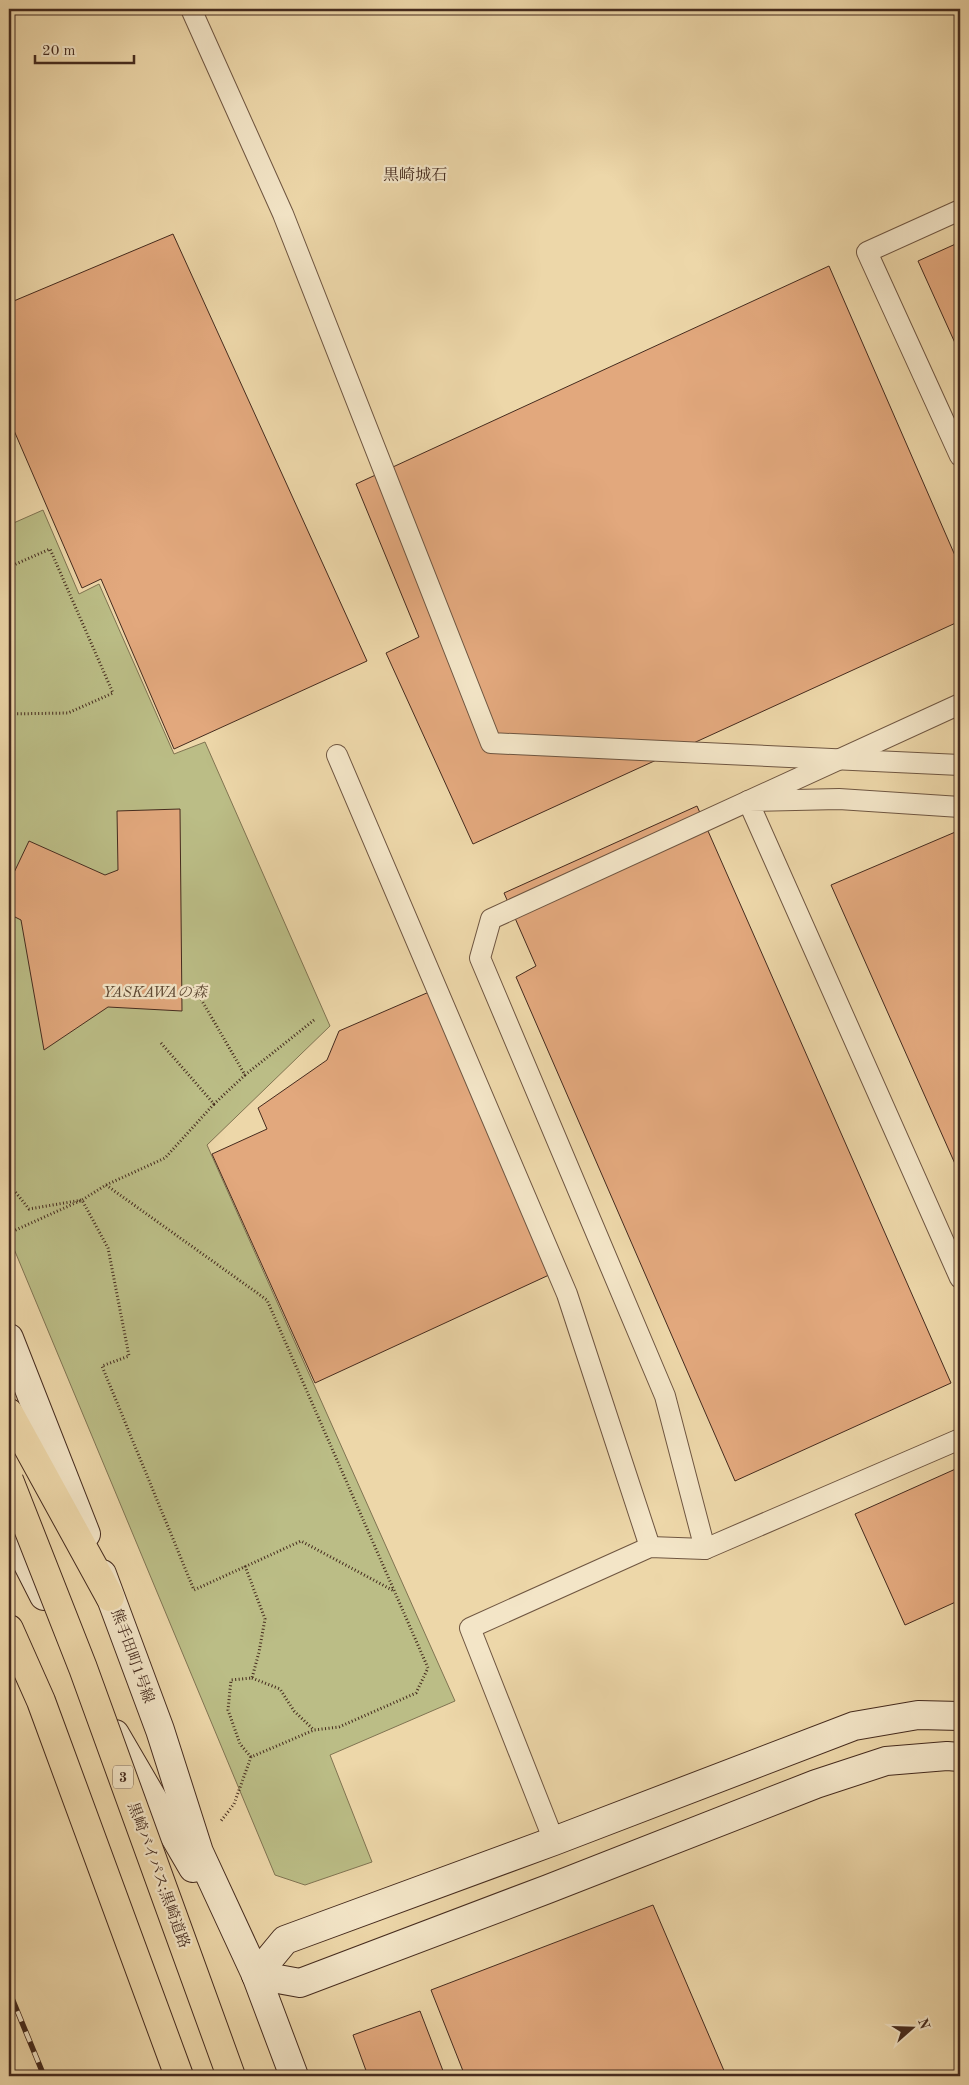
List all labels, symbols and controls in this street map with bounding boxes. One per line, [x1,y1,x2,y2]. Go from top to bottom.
scale bar [35,32,134,64]
text: 20 m [42,44,76,59]
district label: 黒崎城石 [383,166,447,184]
park label: YASKAWAの森 [103,984,209,1001]
street label: 熊手田町1号線 [108,1607,157,1705]
road number: 3 [113,1765,133,1788]
street label: 黒崎バイパス;黒崎道路 [124,1800,193,1950]
north arrow [886,2002,936,2052]
text: N [915,2016,932,2032]

